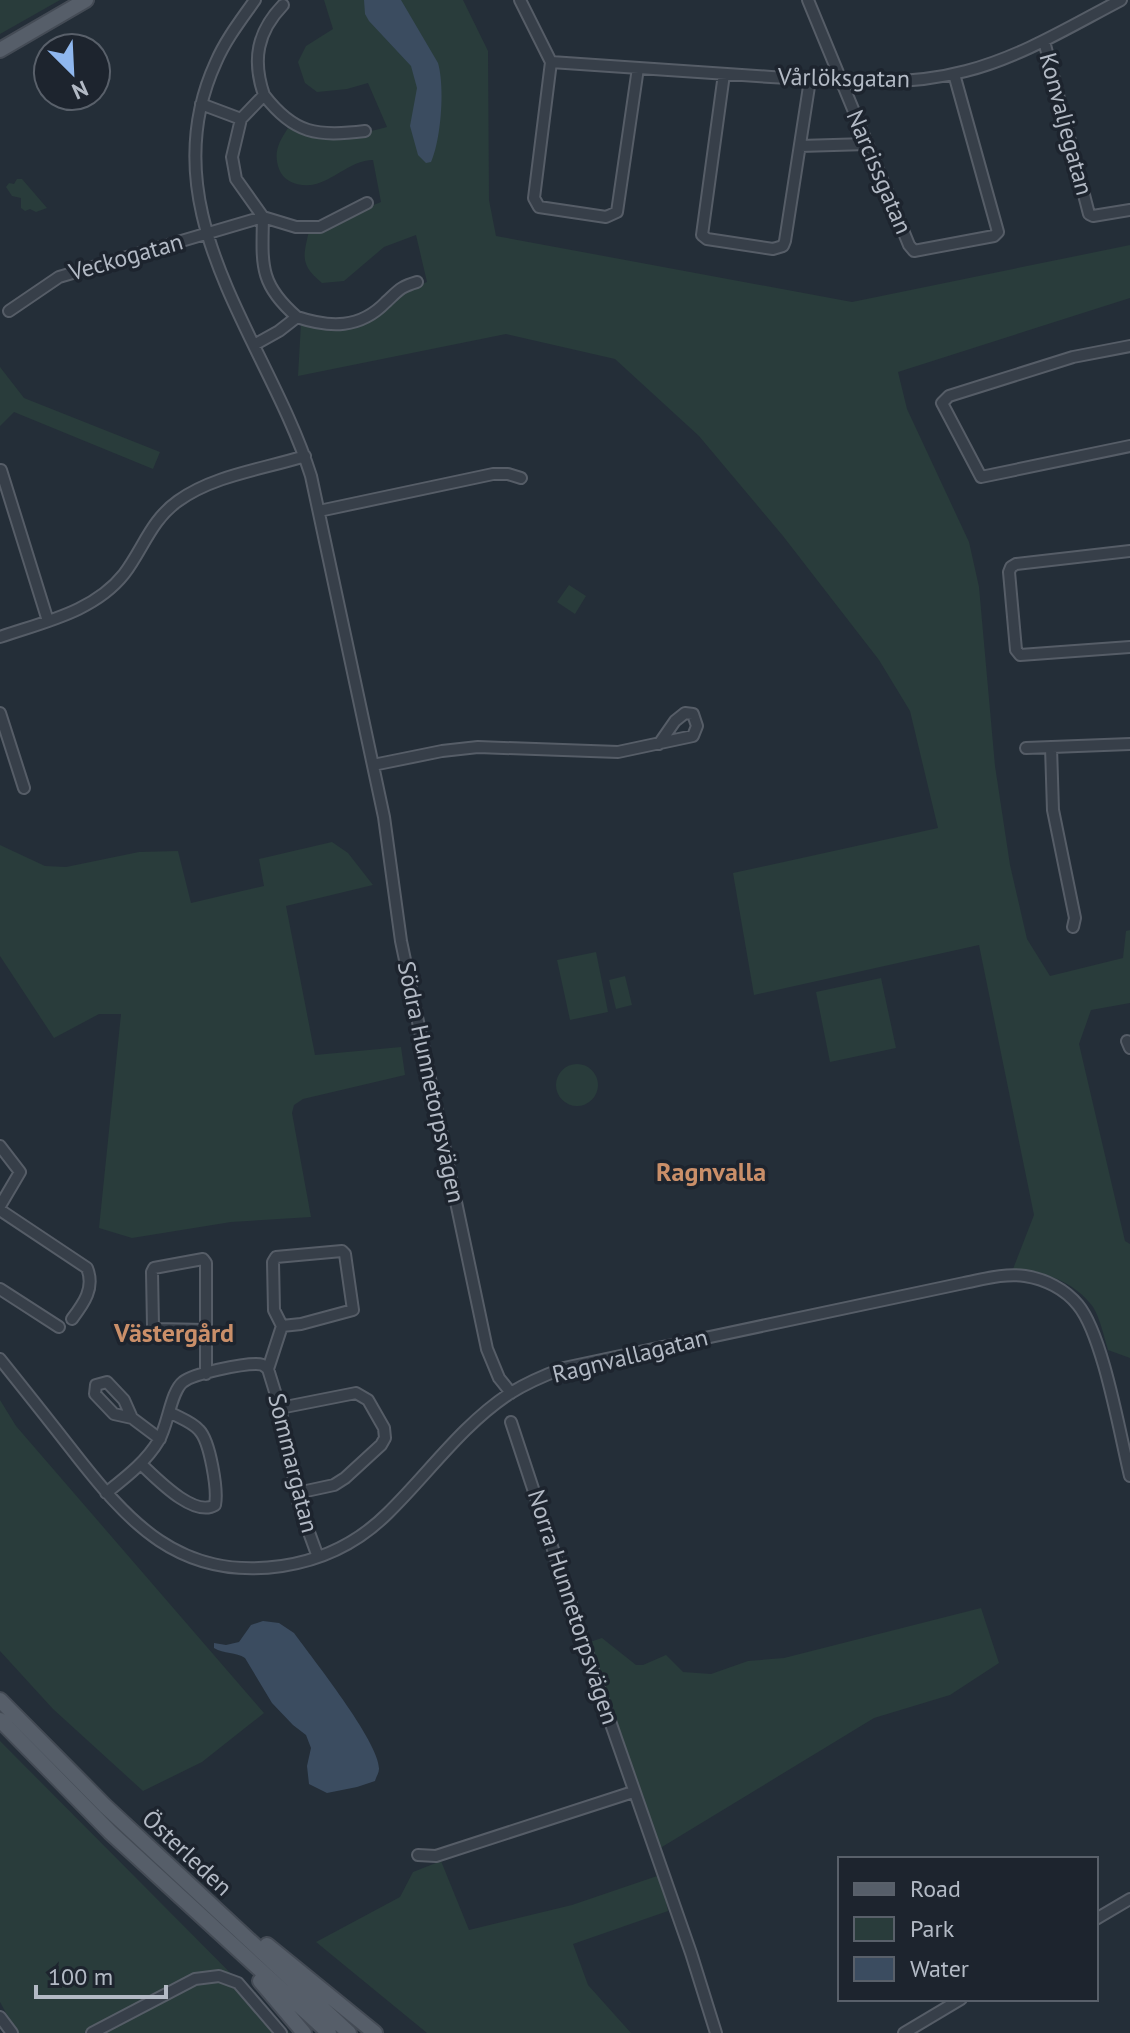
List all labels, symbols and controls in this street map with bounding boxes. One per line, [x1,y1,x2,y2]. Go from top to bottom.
north arrow [32,32,112,112]
street label: Konvaljegatan [1033,49,1100,199]
street label: Vårlöksgatan [777,61,910,94]
text: N [68,75,92,106]
street label: Narcissgatan [839,105,919,238]
street label: Veckogatan [64,225,186,288]
street label: Södra Hunnetorpsvägen [391,958,472,1206]
district label: Ragnvalla [656,1155,766,1188]
district label: Västergård [113,1316,234,1349]
street label: Ragnvallagatan [549,1321,711,1390]
street label: Sommargatan [261,1390,326,1536]
street label: Norra Hunnetorpsvägen [521,1486,626,1728]
street label: Österleden [136,1803,239,1902]
legend [838,1857,1098,2001]
text: Road [910,1873,961,1904]
text: Park [910,1913,955,1944]
scale bar [36,1949,166,1999]
text: Water [910,1953,969,1984]
text: 100 m [48,1961,113,1992]

